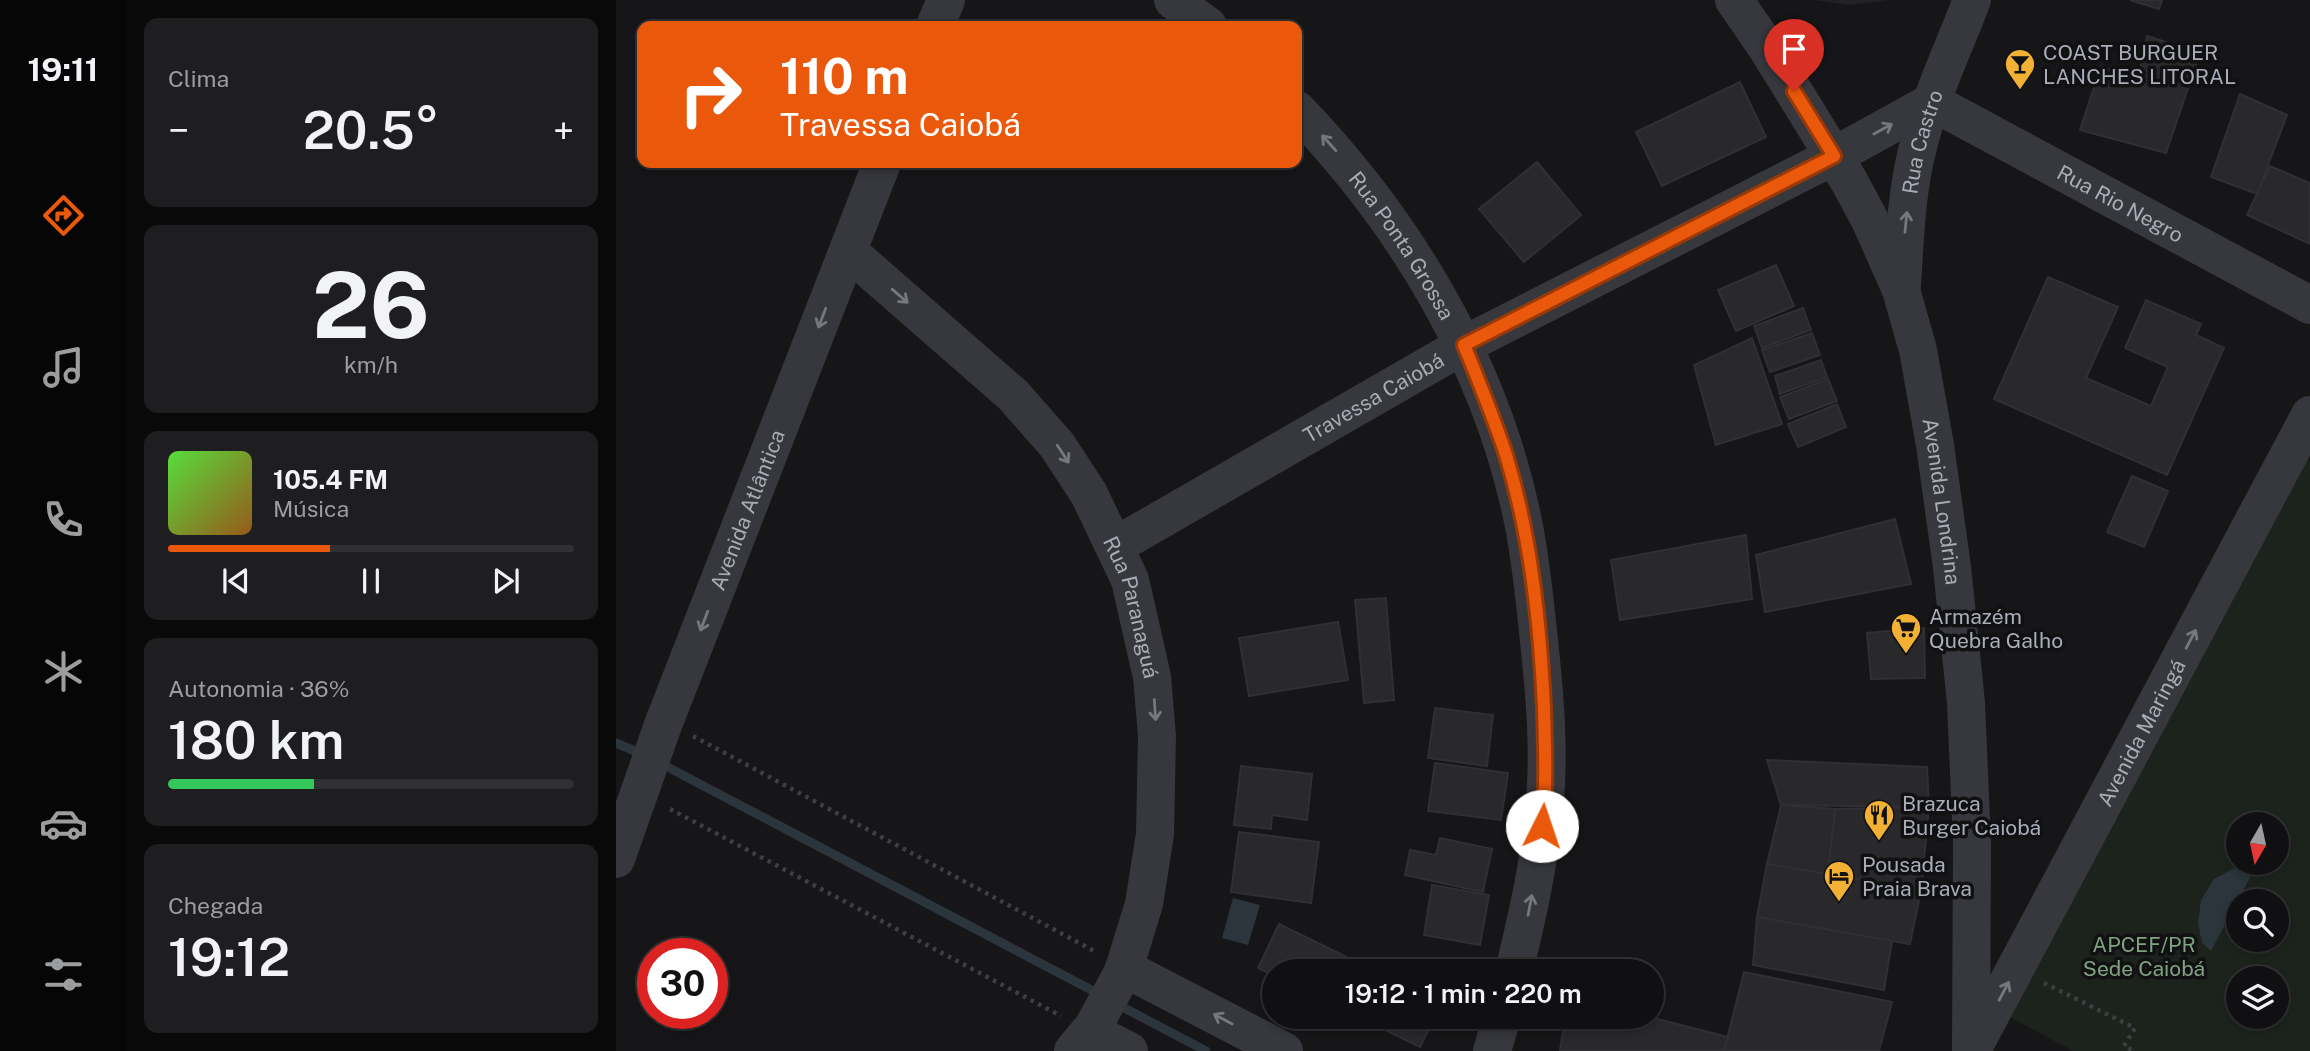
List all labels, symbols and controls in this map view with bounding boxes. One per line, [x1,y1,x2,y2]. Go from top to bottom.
pin [1764,19,1824,91]
icon: arrive [1775,30,1813,68]
place label: COAST BURGUER LANCHES LITORAL [2043,40,2236,89]
text: 110 m [780,47,908,105]
bar icon: COAST BURGUER LANCHES LITORAL [2003,47,2037,91]
icon: right [665,49,756,140]
text: 19:11 [28,51,98,88]
text: Clima [168,65,229,92]
street label: Rua Castro [1897,86,1948,196]
text: 20.5° [303,100,439,161]
text: Travessa Caiobá [780,106,1021,143]
text: − [168,108,189,153]
text: + [553,108,574,153]
one-way arrow [1872,122,1893,135]
one-way arrow [1321,135,1337,153]
street label: Rua Rio Negro [2053,159,2188,247]
street label: Rua Ponta Grossa [1344,166,1460,324]
icon: directions [39,191,88,240]
one-way arrow [1900,211,1913,234]
text: 26 [312,252,430,358]
one-way arrow [890,288,908,304]
one-way arrow [815,306,828,328]
icon: music [39,343,88,392]
street label: Travessa Caiobá [1298,347,1448,448]
text: km/h [344,351,398,378]
street label: Avenida Londrina [1918,416,1966,586]
street label: Avenida Atlântica [704,426,789,594]
one-way arrow [1056,443,1070,463]
text: 105.4 FM [273,464,388,495]
icon: phone [39,495,88,544]
text: Música [273,495,349,522]
street label: Rua Paranaguá [1098,532,1164,681]
icon: previous [217,562,255,600]
icon: pause [352,562,390,600]
icon: next [487,562,525,600]
place label: Armazém Quebra Galho [1929,604,2063,653]
one-way arrow [696,609,709,631]
supermarket icon: Armazém Quebra Galho [1889,611,1923,655]
one-way arrow [2184,629,2198,649]
icon: climate [39,647,88,696]
street label: Avenida Maringá [2092,655,2190,810]
text: Autonomia · 36% [168,675,349,702]
one-way arrow [1149,699,1162,721]
text: 180 km [168,710,344,771]
position arrow [1505,789,1579,863]
place label: Brazuca Burger Caiobá [1902,791,2041,840]
restaurant icon: Brazuca Burger Caiobá [1862,798,1896,842]
icon: car [39,799,88,848]
north arrow [2226,812,2289,875]
map controls [2226,812,2289,1029]
place label: Pousada Praia Brava [1862,852,1972,901]
hotel icon: Pousada Praia Brava [1822,859,1856,903]
button: search [2226,889,2289,952]
text: Chegada [168,892,263,919]
one-way arrow [1524,894,1537,917]
text: 19:12 [168,927,290,988]
park label: APCEF/PR Sede Caiobá [2083,932,2205,981]
speed limit sign: 30 [637,938,728,1029]
icon: filters [39,950,88,999]
button: layers [2226,966,2289,1029]
text: 19:12 · 1 min · 220 m [1344,978,1582,1009]
one-way arrow [1997,981,2011,1002]
one-way arrow [1213,1012,1234,1026]

